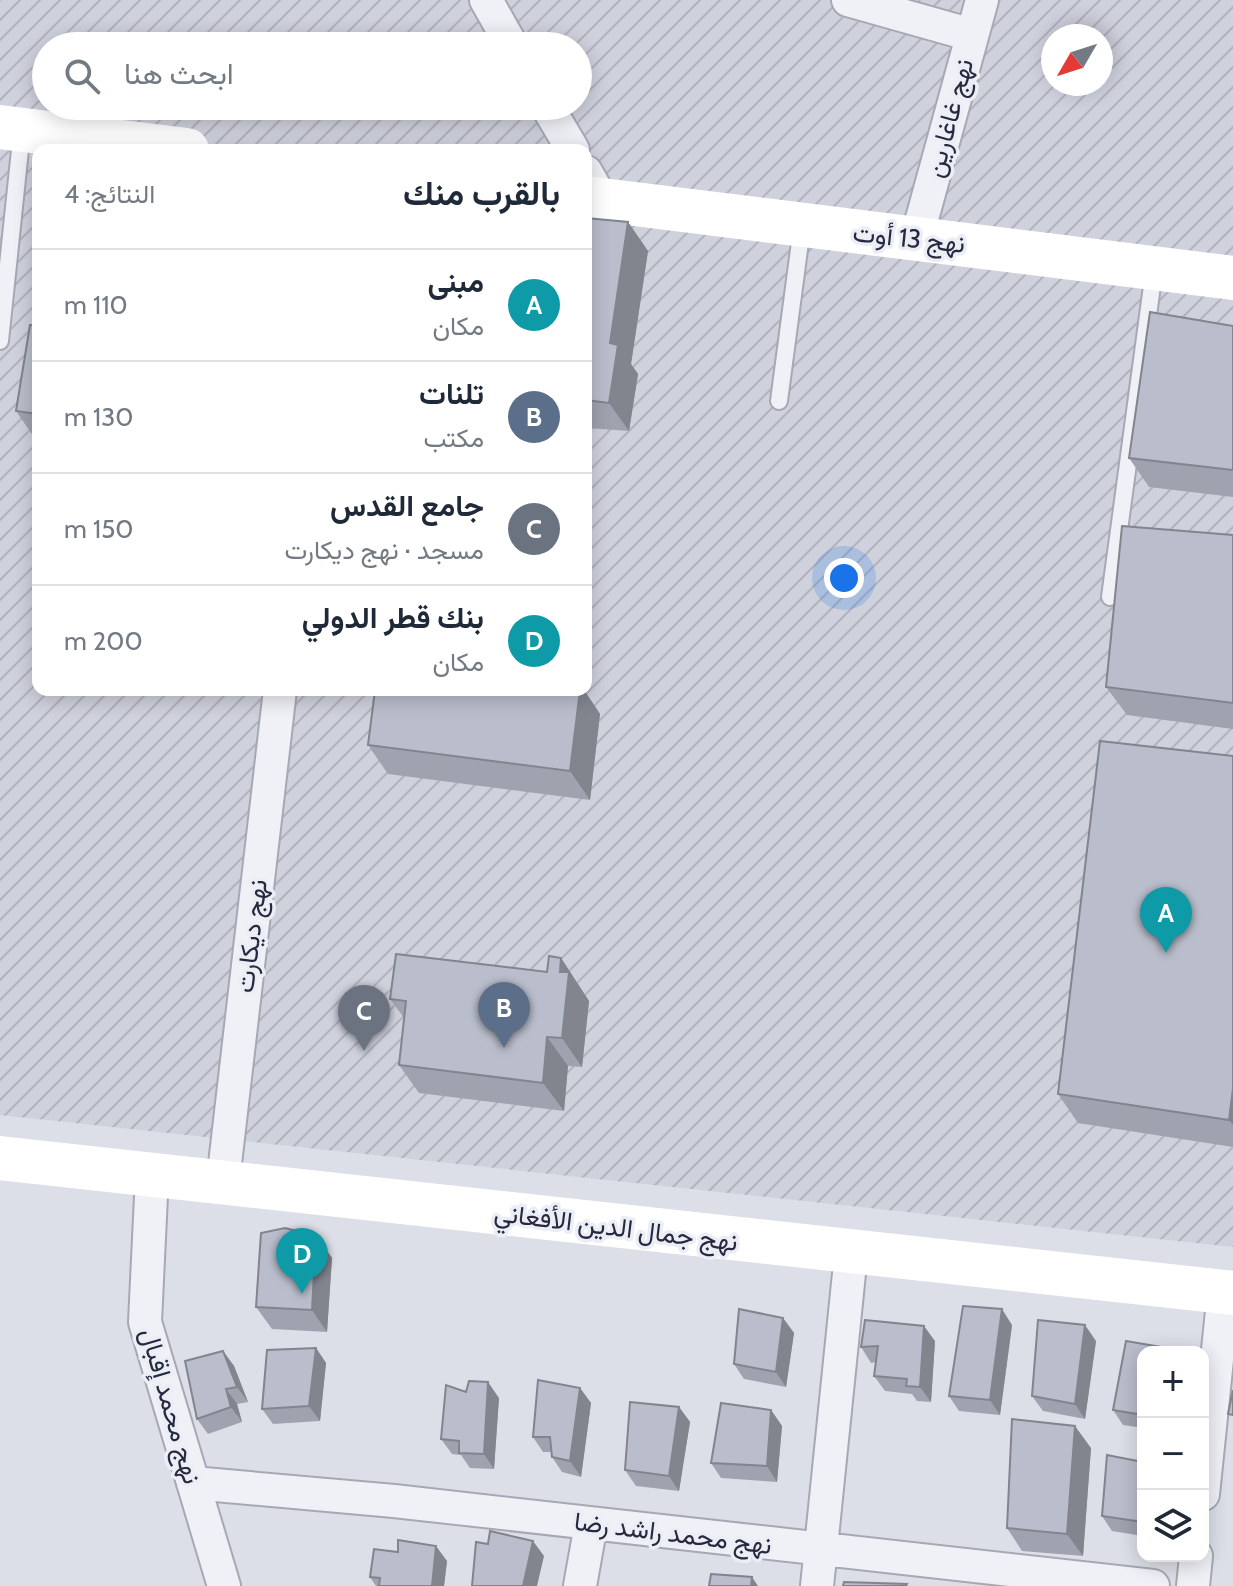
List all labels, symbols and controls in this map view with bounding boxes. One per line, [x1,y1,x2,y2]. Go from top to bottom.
north arrow [1041,24,1113,96]
search box [32,32,592,120]
icon: search [60,54,104,98]
text: ابحث هنا [124,55,234,92]
street label: نهج غاغارين [918,55,982,181]
text: بالقرب منك [403,172,560,214]
text: النتائج: 4 [64,178,155,210]
street label: نهج 13 أوت [851,216,967,262]
text: مبنى [427,263,484,300]
text: 110 m [64,289,128,321]
text: A [526,289,542,321]
text: مكان [432,310,484,342]
text: تلنات [419,375,484,412]
text: 130 m [64,401,133,433]
text: B [526,401,542,433]
text: مكتب [423,422,484,454]
text: جامع القدس [330,487,484,524]
text: 150 m [64,513,133,545]
text: C [526,513,542,545]
text: مسجد · نهج ديكارت [284,534,484,566]
your location [824,558,864,598]
text: بنك قطر الدولي [302,599,484,636]
text: 200 m [64,625,143,657]
text: D [525,625,543,657]
text: مكان [432,646,484,678]
street label: نهج ديكارت [228,877,276,995]
pin: A [1140,887,1192,953]
pin: B [478,982,530,1048]
pin: C [338,985,390,1051]
street label: نهج جمال الدين الأفغاني [492,1196,740,1263]
pin: D [276,1228,328,1294]
street label: نهج محمد إقبال [132,1324,209,1488]
map controls [1137,1346,1209,1562]
button: + [1137,1346,1209,1418]
button: − [1137,1418,1209,1490]
button: layers [1137,1490,1209,1562]
street label: نهج محمد راشد رضا [572,1505,774,1563]

